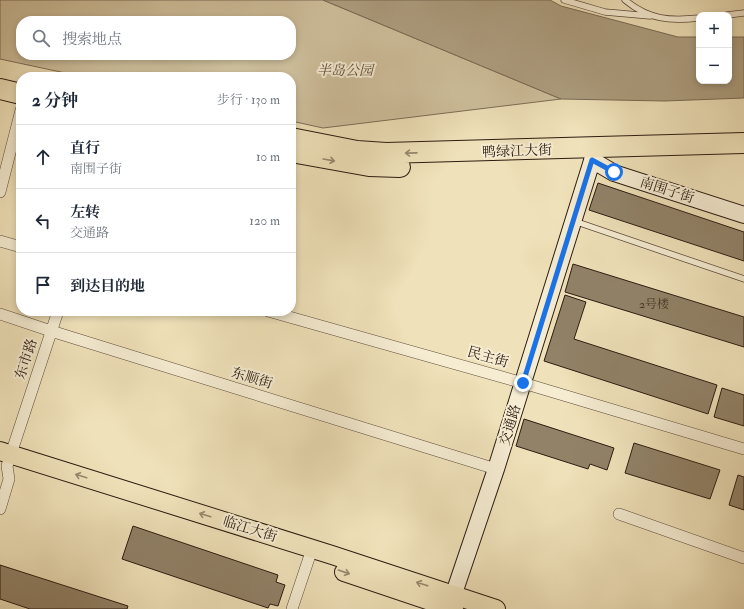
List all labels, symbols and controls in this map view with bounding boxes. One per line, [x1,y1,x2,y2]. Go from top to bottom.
map controls [696,12,732,84]
button: + [696,12,732,48]
search box [16,16,296,60]
icon: search [30,27,52,49]
text: 搜索地点 [62,30,122,49]
button: − [696,48,732,84]
park label: 半岛公园 [317,62,375,79]
text: 2 分钟 [32,90,78,111]
text: 步行 · 130 m [217,92,280,108]
text: 直行 [70,139,100,158]
street label: 鸭绿江大街 [482,141,552,161]
icon: ahead [32,146,54,168]
text: 10 m [256,149,280,165]
one-way arrow [405,149,418,157]
one-way arrow [322,156,335,164]
text: 南围子街 [70,161,122,177]
route start [605,163,623,181]
street label: 南围子街 [638,173,696,207]
text: 左转 [70,203,100,222]
icon: left [32,210,54,232]
text: 120 m [249,213,280,229]
text: 交通路 [70,225,109,241]
icon: arrive [32,274,54,296]
text: 到达目的地 [70,277,145,296]
house number: 2号楼 [639,297,669,312]
street label: 东市路 [11,336,41,382]
street label: 民主街 [465,343,511,371]
street label: 东顺街 [229,364,275,392]
route end [514,374,532,392]
street label: 交通路 [496,402,524,448]
one-way arrow [75,472,88,479]
one-way arrow [199,511,212,518]
street label: 临江大街 [221,513,279,545]
one-way arrow [338,569,351,576]
one-way arrow [417,580,429,588]

